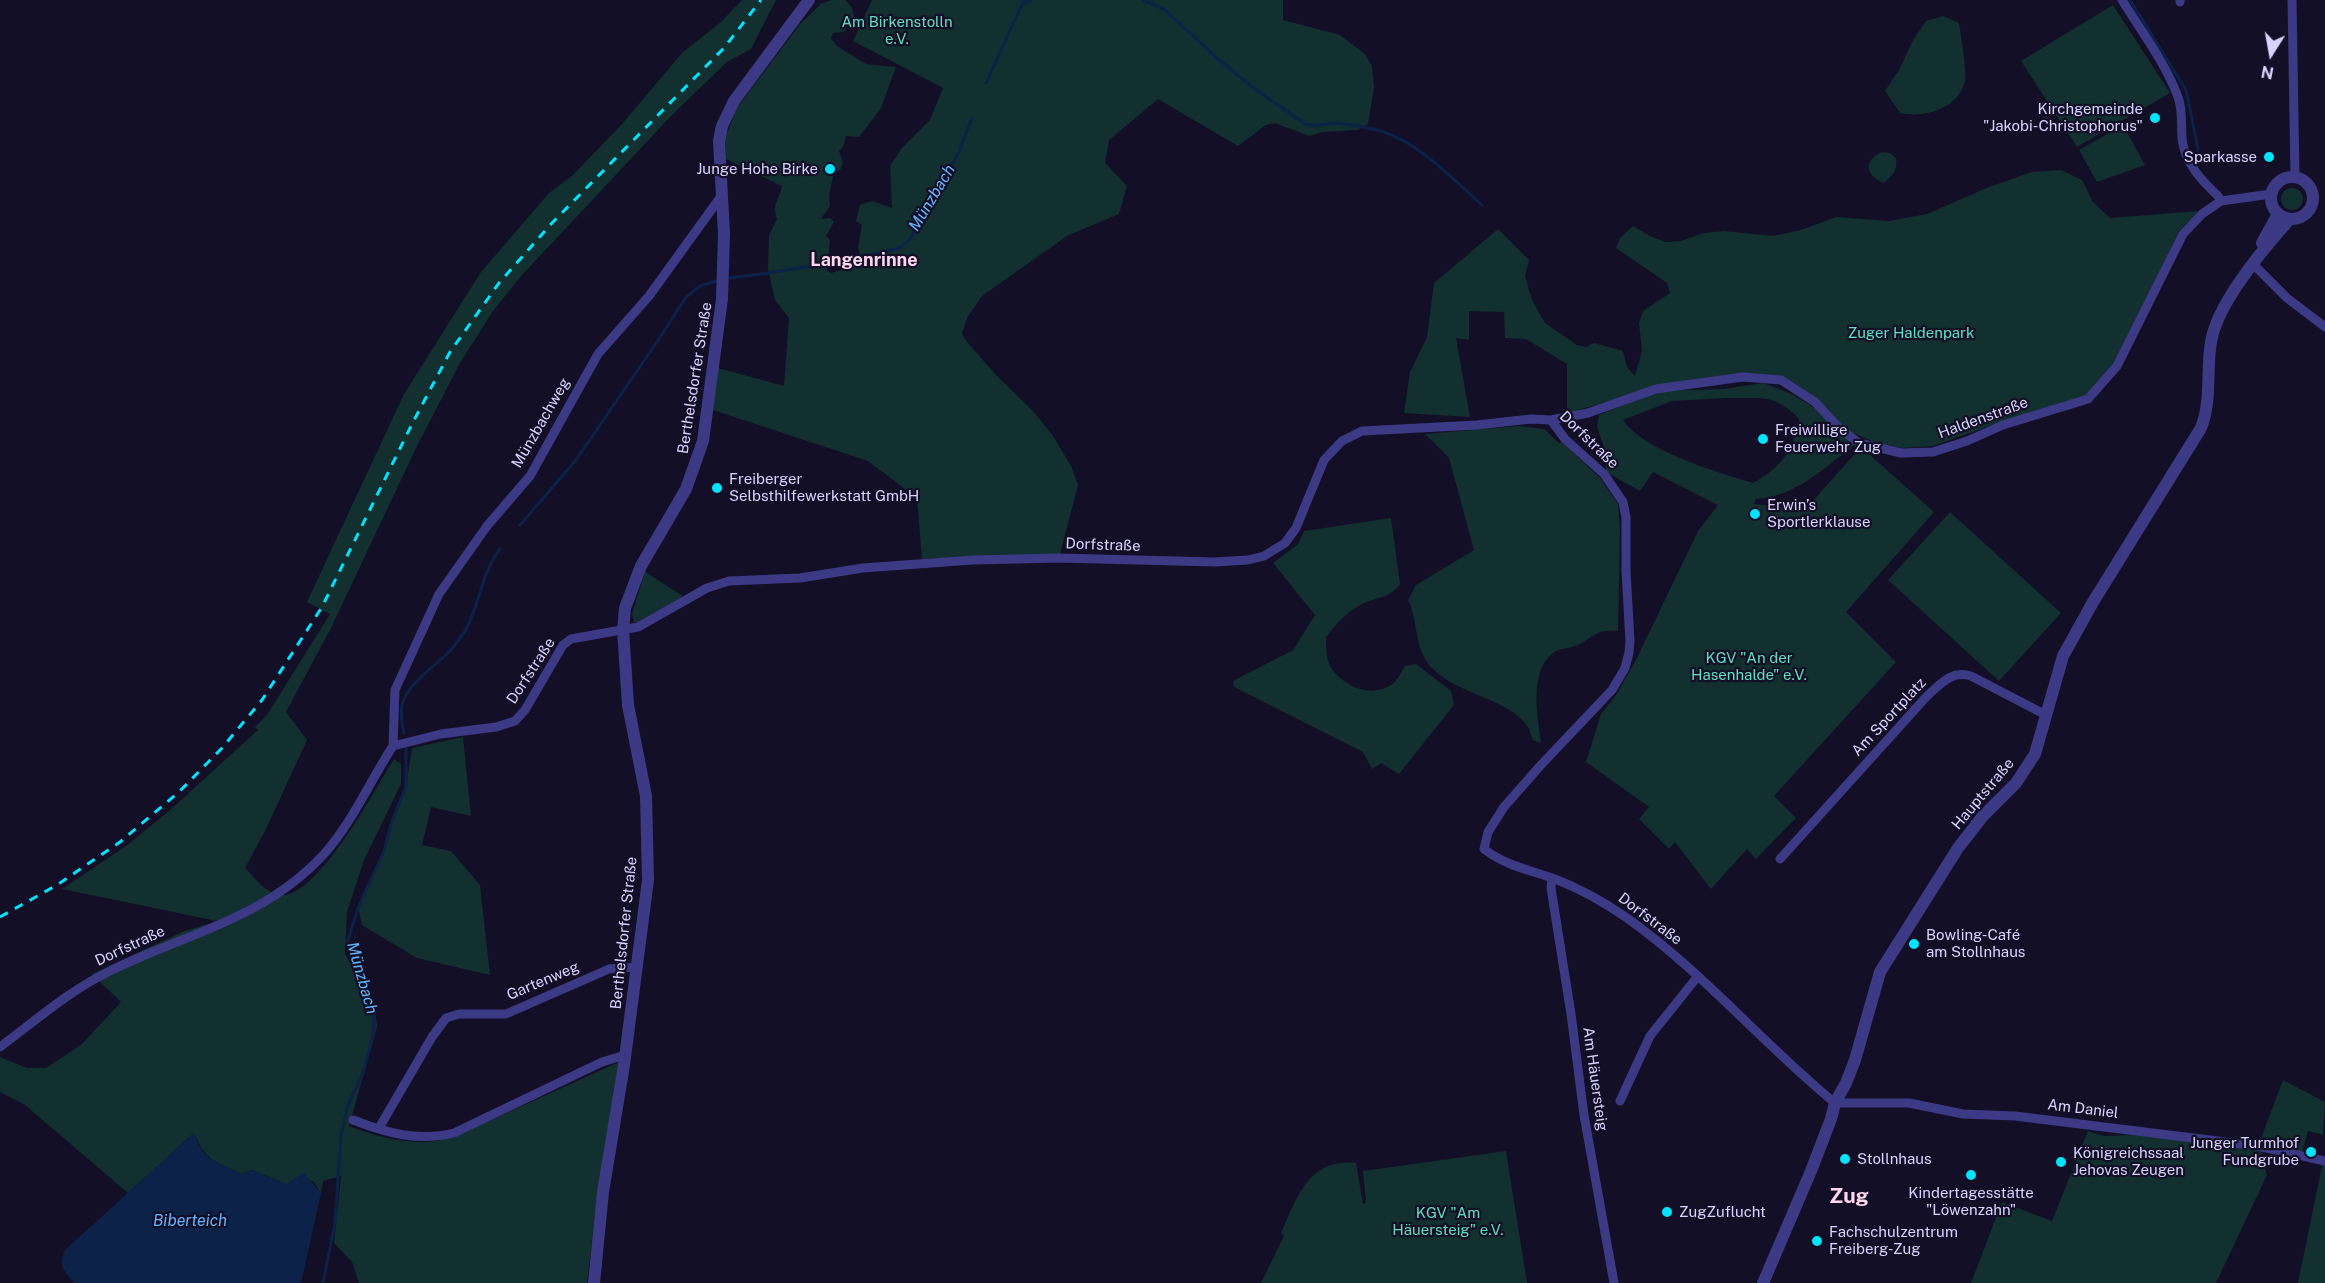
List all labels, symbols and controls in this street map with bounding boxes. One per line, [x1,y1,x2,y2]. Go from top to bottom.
park label: Am Birkenstolln e.V. [841,13,953,48]
north arrow [2241,24,2301,84]
text: N [2260,62,2275,83]
place label: Kirchgemeinde "Jakobi-Christophorus" [1983,100,2143,135]
marker: Kirchgemeinde "Jakobi-Christophorus" [2148,111,2162,125]
place label: Sparkasse [2184,148,2257,166]
marker: Sparkasse [2262,150,2276,164]
place label: Junge Hohe Birke [697,160,818,178]
water label: Münzbach [905,161,959,235]
marker: Junge Hohe Birke [823,162,837,176]
district label: Langenrinne [810,249,918,271]
street label: Berthelsdorfer Straße [674,301,716,455]
park label: Zuger Haldenpark [1848,324,1974,342]
street label: Münzbachweg [508,375,574,471]
street label: Haldenstraße [1936,393,2030,443]
street label: Dorfstraße [1556,407,1622,473]
place label: Freiwillige Feuerwehr Zug [1775,421,1881,456]
marker: Freiwillige Feuerwehr Zug [1756,432,1770,446]
place label: Freiberger Selbsthilfewerkstatt GmbH [729,470,919,505]
marker: Freiberger Selbsthilfewerkstatt GmbH [710,481,724,495]
place label: Erwin’s Sportlerklause [1767,496,1870,531]
marker: Erwin’s Sportlerklause [1748,507,1762,521]
street label: Dorfstraße [1065,535,1141,555]
street label: Dorfstraße [503,635,559,707]
park label: KGV "An der Hasenhalde" e.V. [1691,649,1807,684]
street label: Am Sportplatz [1848,674,1930,760]
street label: Hauptstraße [1948,755,2018,833]
street label: Berthelsdorfer Straße [607,856,641,1010]
street label: Dorfstraße [1615,889,1685,949]
street label: Dorfstraße [92,922,168,970]
place label: Bowling-Café am Stollnhaus [1926,926,2025,961]
marker: Bowling-Café am Stollnhaus [1907,937,1921,951]
water label: Münzbach [343,940,381,1016]
street label: Gartenweg [504,958,582,1004]
street label: Am Häuersteig [1579,1026,1611,1132]
street label: Am Daniel [2046,1096,2120,1122]
place label: Junger Turmhof Fundgrube [2190,1134,2299,1169]
place label: Königreichssaal Jehovas Zeugen [2073,1144,2184,1179]
marker: Junger Turmhof Fundgrube [2304,1145,2318,1159]
place label: Stollnhaus [1857,1150,1932,1168]
marker: Stollnhaus [1838,1152,1852,1166]
marker: Königreichssaal Jehovas Zeugen [2054,1155,2068,1169]
marker: Kindertagesstätte "Löwenzahn" [1964,1168,1978,1182]
district label: Zug [1829,1184,1869,1210]
place label: Kindertagesstätte "Löwenzahn" [1908,1184,2034,1219]
place label: ZugZuflucht [1679,1203,1766,1221]
park label: KGV "Am Häuersteig" e.V. [1392,1204,1504,1239]
marker: ZugZuflucht [1660,1205,1674,1219]
water label: Biberteich [153,1211,227,1231]
place label: Fachschulzentrum Freiberg-Zug [1829,1223,1958,1258]
marker: Fachschulzentrum Freiberg-Zug [1810,1234,1824,1248]

